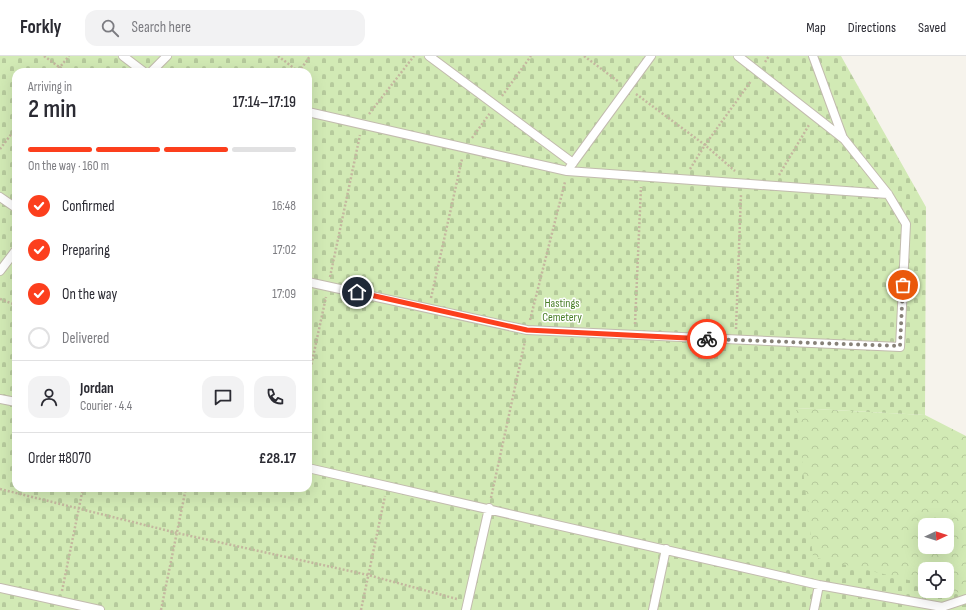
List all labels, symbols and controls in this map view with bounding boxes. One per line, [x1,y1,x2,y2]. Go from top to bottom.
search box [85,10,365,46]
text: Forkly [20,16,61,39]
icon: search [99,17,121,39]
text: Search here [131,18,191,37]
text: Map [806,19,826,36]
text: Directions [848,19,896,36]
text: Saved [918,19,946,36]
text: Arriving in [28,79,72,95]
text: 17:14–17:19 [233,93,296,112]
text: 2 min [28,94,77,125]
text: On the way · 160 m [28,158,109,174]
icon: check [28,195,50,217]
text: Confirmed [62,197,115,216]
text: 16:48 [272,198,296,214]
icon: check [28,239,50,261]
text: Preparing [62,241,110,260]
text: 17:02 [273,242,296,258]
pin [886,268,920,302]
icon: bag [892,274,914,296]
pin [340,275,374,309]
icon: home [346,281,368,303]
icon: check [28,283,50,305]
text: On the way [62,285,117,304]
text: 17:09 [272,286,296,302]
park label: Hastings Cemetery [542,296,582,325]
courier [687,319,727,359]
icon: bike [696,328,718,350]
text: Delivered [62,329,109,348]
button: person [28,376,70,418]
button: chat [202,376,244,418]
button: phone [254,376,296,418]
text: Jordan [80,379,114,398]
text: Courier · 4.4 [80,398,132,414]
text: Order #8070 [28,449,91,468]
text: £28.17 [259,449,296,468]
north arrow [918,518,954,554]
map controls [918,518,954,598]
button: locate [918,562,954,598]

